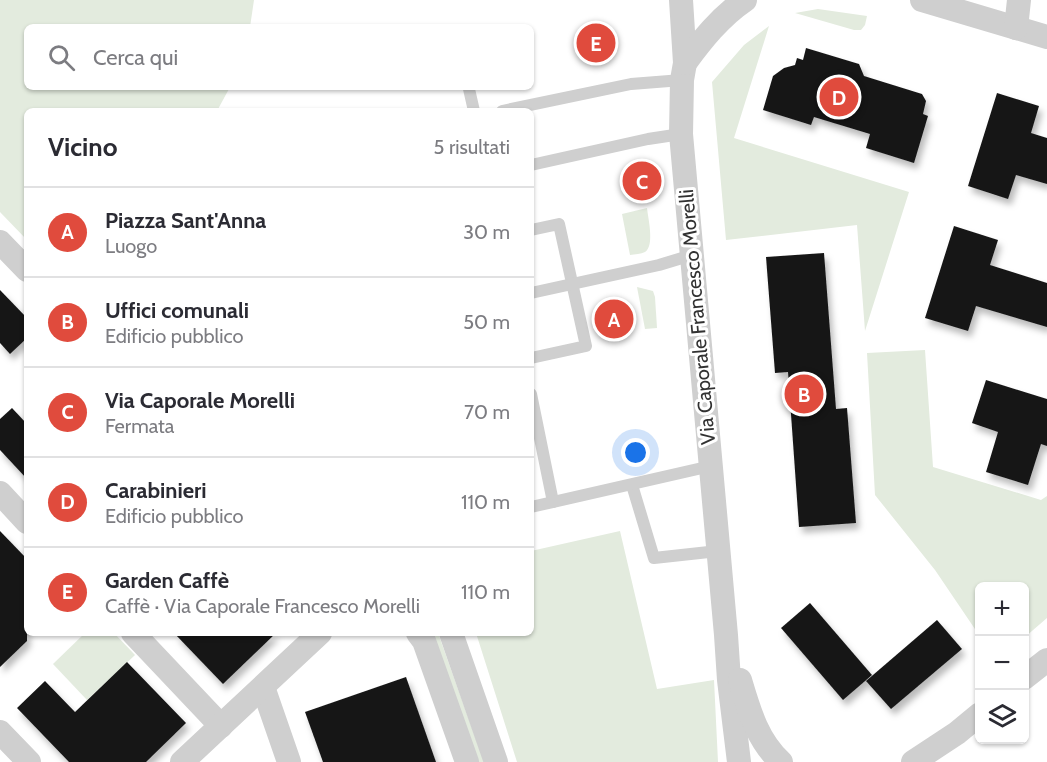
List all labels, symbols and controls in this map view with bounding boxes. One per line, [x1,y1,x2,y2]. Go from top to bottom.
pin: E [576,20,616,66]
search box [24,24,534,90]
icon: search [45,41,78,74]
text: Cerca qui [93,44,178,71]
pin: D [820,74,858,120]
text: Vicino [48,131,117,163]
text: 5 risultati [434,135,510,159]
pin: C [622,158,662,204]
street label: Via Caporale Francesco Morelli [674,188,720,446]
text: Piazza Sant'Anna [105,207,266,234]
text: A [61,220,74,244]
text: 30 m [463,220,510,244]
text: Luogo [105,234,157,258]
pin: A [594,296,634,342]
text: Uffici comunali [105,297,249,324]
text: B [61,310,74,334]
text: 50 m [463,310,510,334]
text: Edificio pubblico [105,324,244,348]
pin: B [784,372,824,416]
text: Via Caporale Morelli [105,387,295,414]
text: C [61,400,74,424]
text: 70 m [464,400,510,424]
text: Fermata [105,414,174,438]
your location [621,438,650,467]
text: Carabinieri [105,477,207,504]
text: D [60,490,75,514]
text: 110 m [461,490,510,514]
text: Edificio pubblico [105,504,244,528]
text: Garden Caffè [105,567,229,594]
text: E [62,580,73,604]
text: 110 m [461,580,510,604]
map controls [975,582,1029,744]
button: + [975,582,1029,636]
text: Caffè · Via Caporale Francesco Morelli [105,594,420,618]
button: − [975,636,1029,690]
button: layers [975,690,1029,744]

